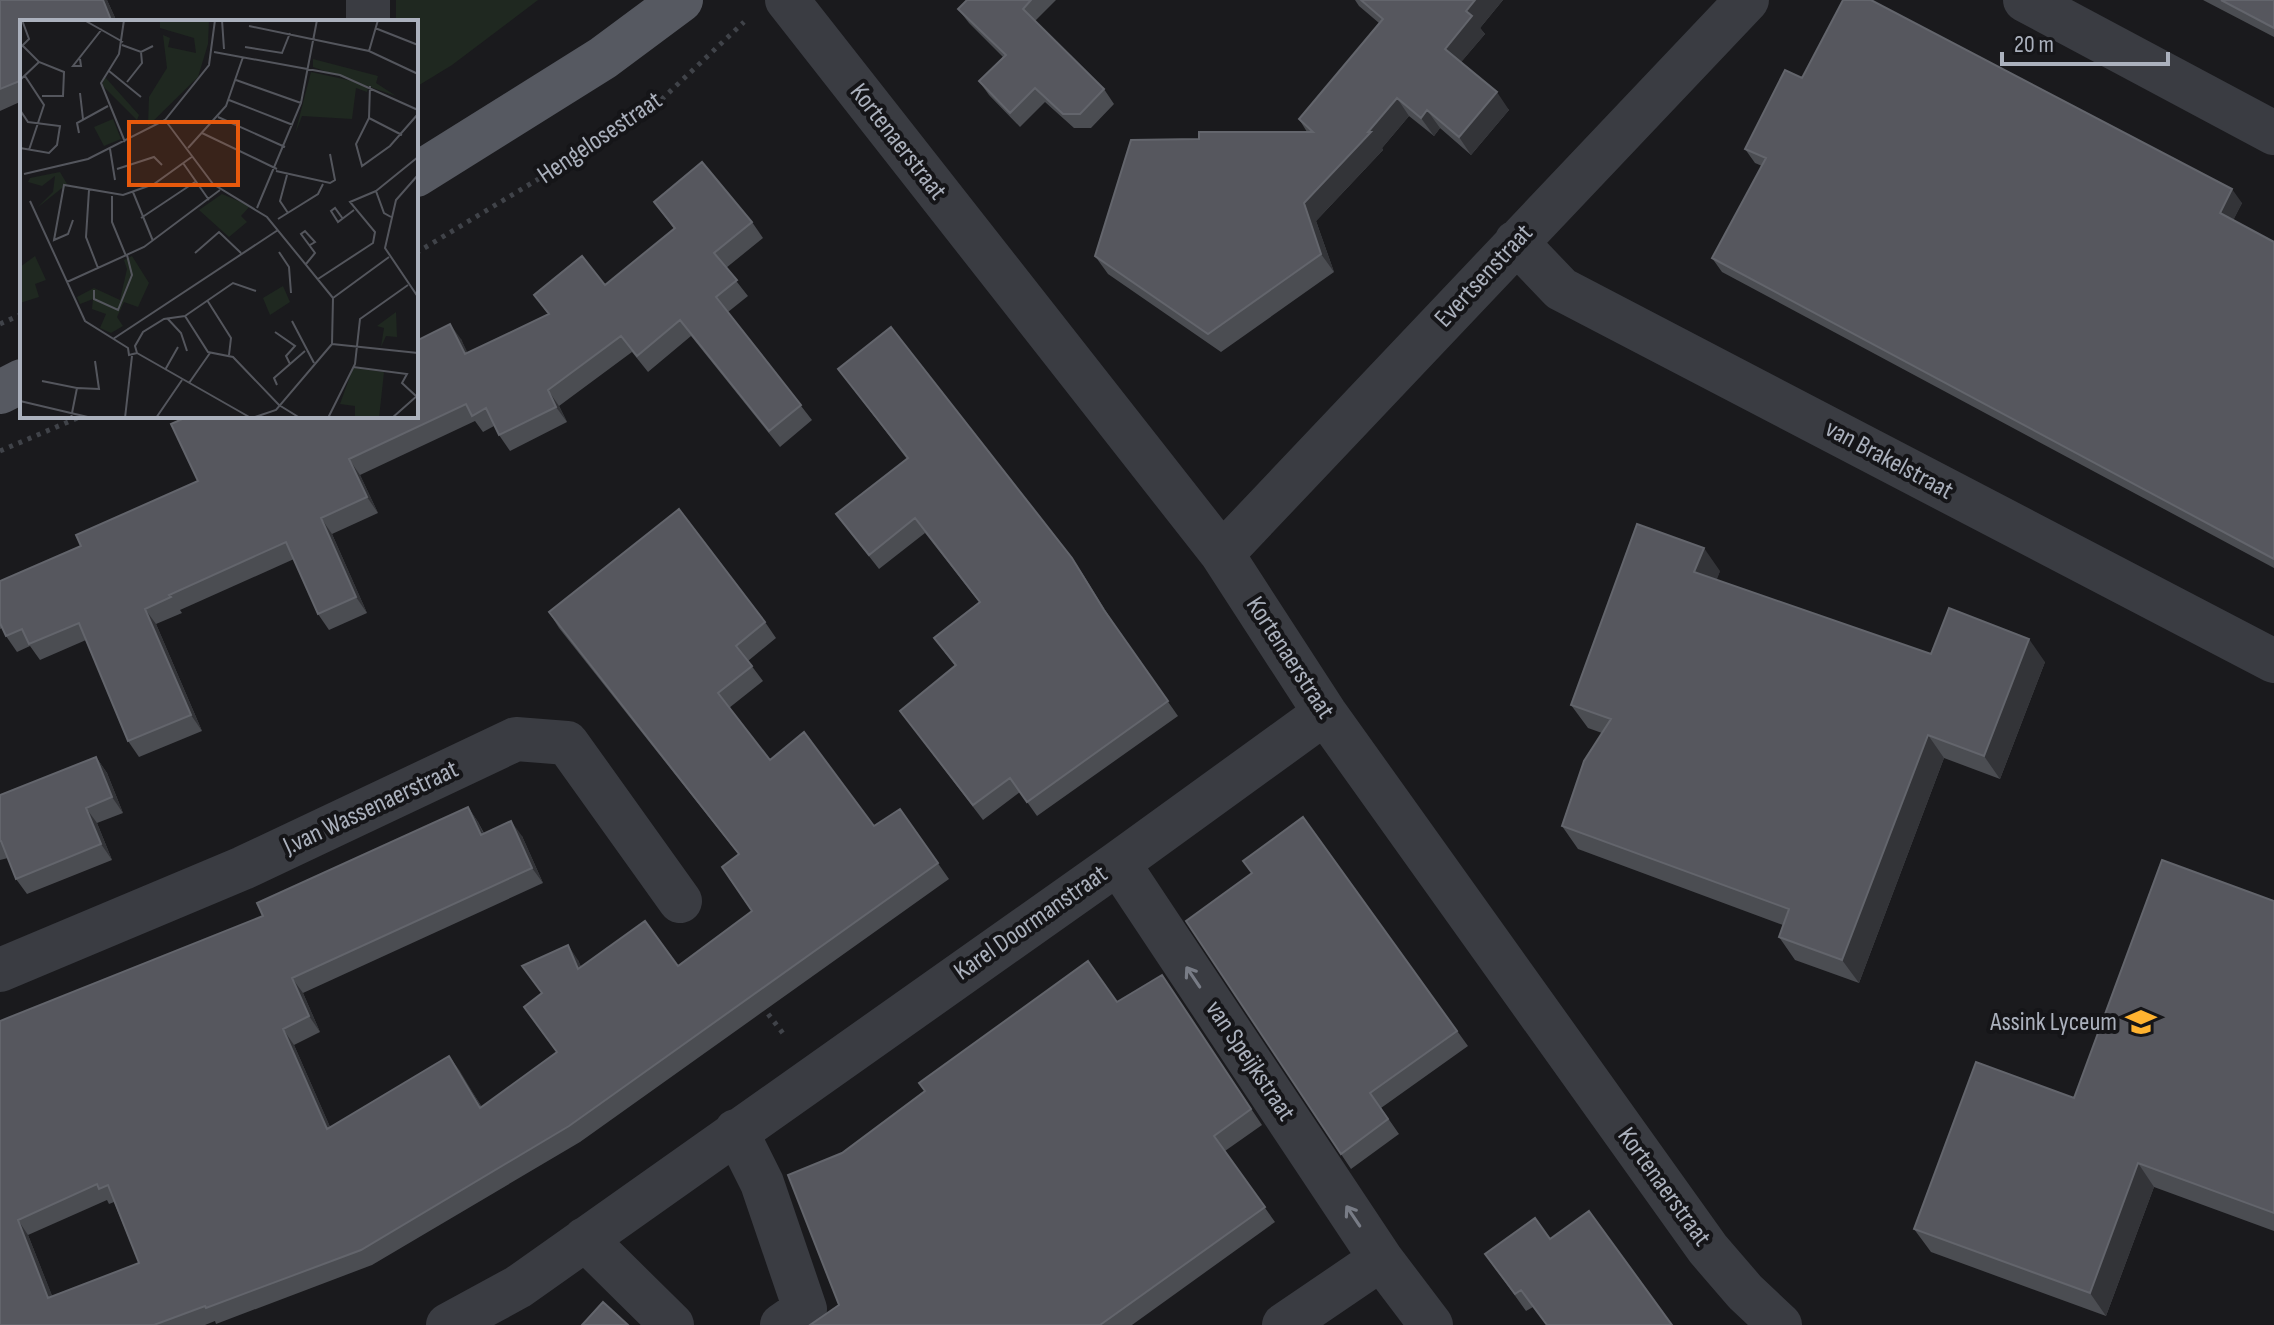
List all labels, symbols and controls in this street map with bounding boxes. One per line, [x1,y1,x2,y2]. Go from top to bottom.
scale bar [2002,16,2168,66]
inset map [20,20,418,418]
text: 20 m [2014,30,2054,59]
street label: Kortenaerstraat [843,78,953,206]
street label: Hengelosestraat [532,85,668,191]
street label: Evertsenstraat [1428,218,1540,334]
street label: van Brakelstraat [1820,413,1958,507]
street label: Kortenaerstraat [1239,591,1341,725]
street label: J.van Wassenaerstraat [278,754,463,862]
street label: Karel Doormanstraat [948,859,1114,987]
one-way arrow [1185,966,1202,988]
street label: van Speijkstraat [1198,995,1302,1127]
school or university icon: Assink Lyceum [2124,1005,2158,1039]
place label: Assink Lyceum [1989,1007,2117,1038]
street label: Kortenaerstraat [1611,1122,1717,1252]
one-way arrow [1345,1206,1361,1228]

